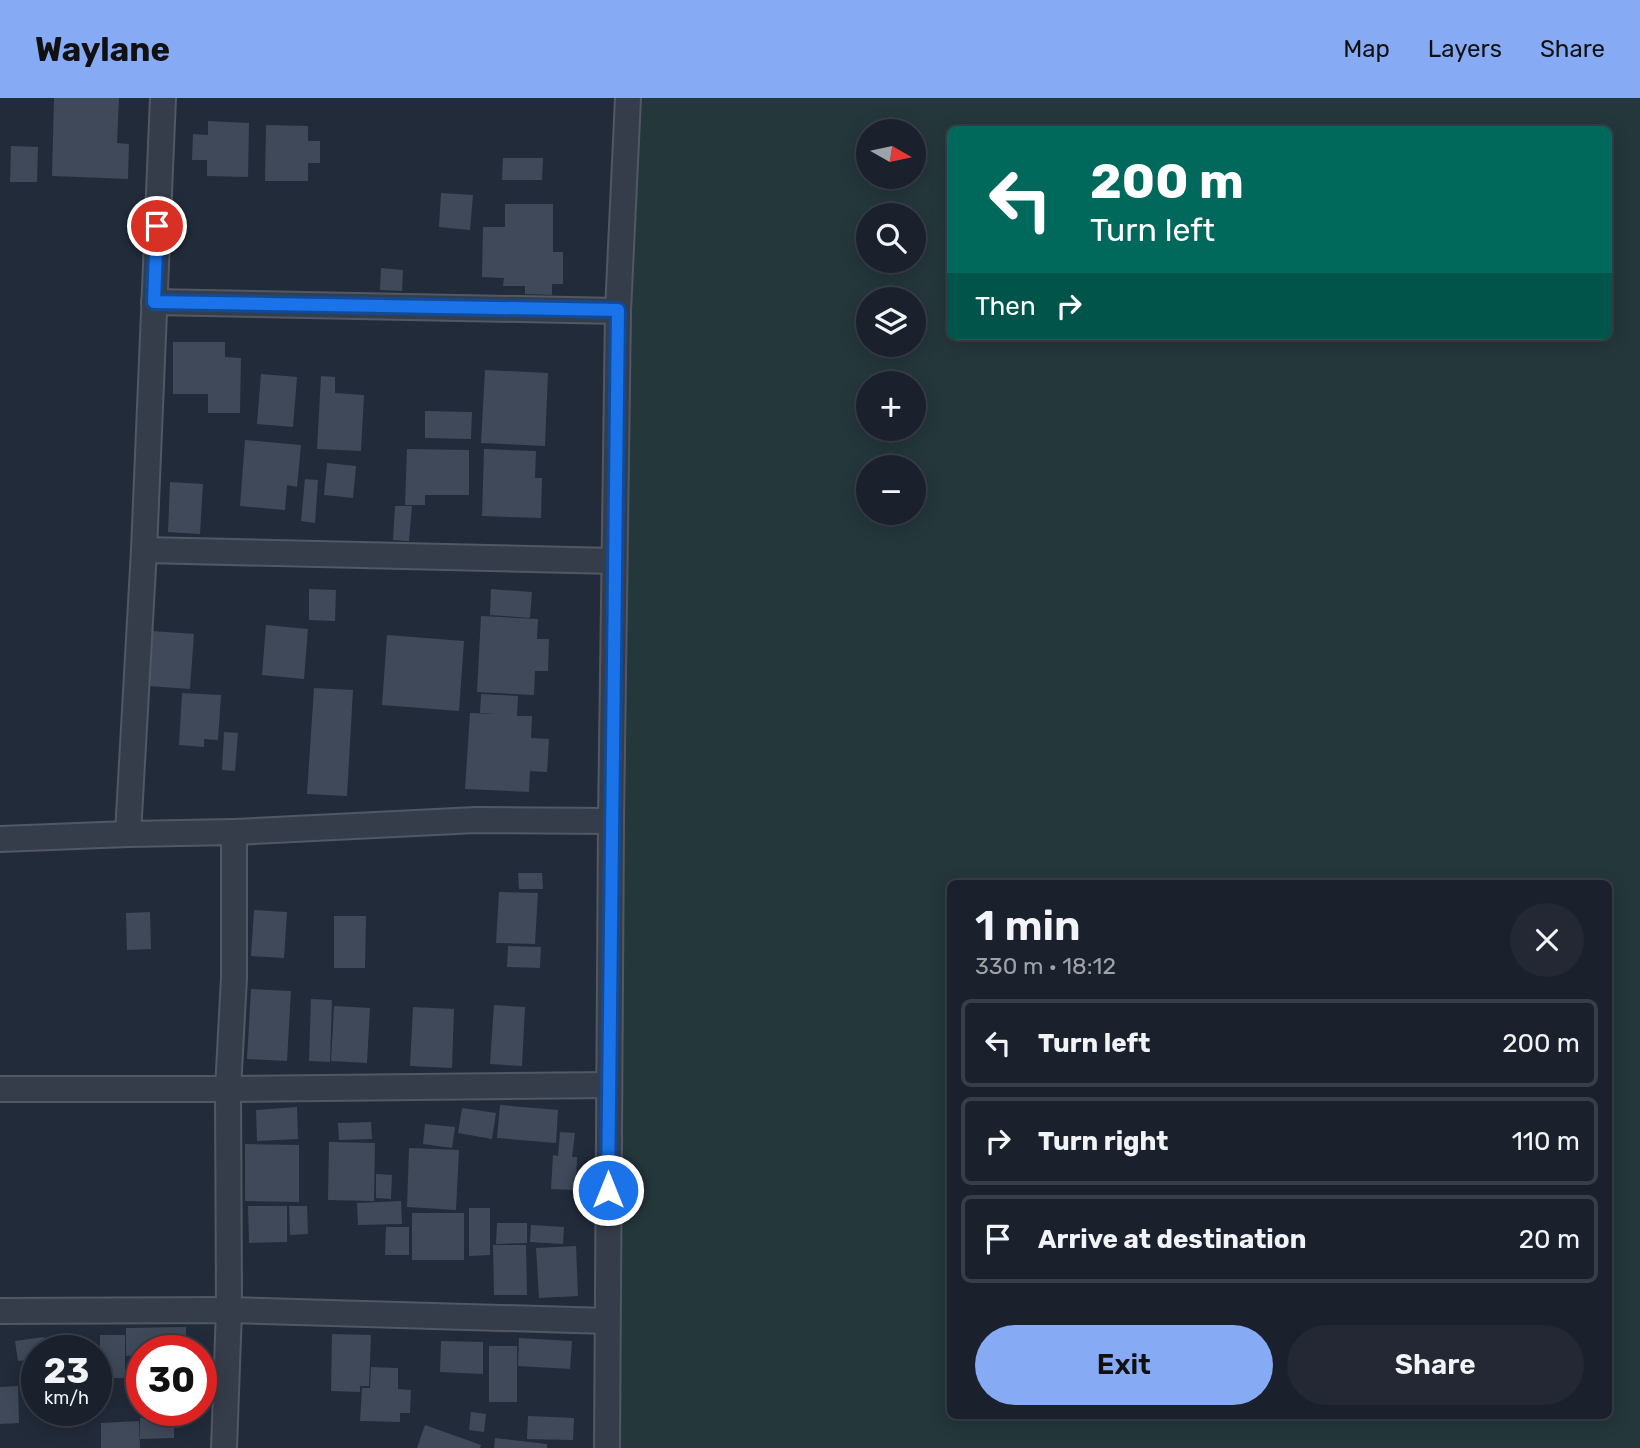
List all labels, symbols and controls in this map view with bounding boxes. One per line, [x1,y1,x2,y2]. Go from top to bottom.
text: Waylane [35,30,170,69]
text: Map [1343,35,1390,63]
text: Layers [1428,35,1502,63]
text: Share [1540,35,1605,63]
north arrow [856,119,926,189]
map controls [856,119,926,525]
text: 200 m [1090,152,1244,210]
icon: left [975,154,1066,245]
pin [127,196,187,256]
button: search [856,203,926,273]
icon: arrive [138,207,176,245]
text: Turn left [1090,211,1215,249]
button: layers [856,287,926,357]
icon: right [1050,287,1088,325]
text: Then [975,291,1036,322]
button: + [856,371,926,441]
button: − [856,455,926,525]
text: 1 min [975,901,1081,951]
button: close [1510,903,1584,977]
text: 330 m · 18:12 [975,952,1116,980]
icon: left [979,1024,1017,1062]
text: Turn left [1038,1028,1150,1059]
text: 200 m [1502,1028,1580,1059]
icon: right [979,1122,1017,1160]
text: Turn right [1038,1126,1168,1157]
text: 110 m [1512,1126,1580,1157]
position arrow [571,1153,645,1227]
icon: arrive [979,1220,1017,1258]
text: Arrive at destination [1038,1224,1306,1255]
text: 20 m [1519,1224,1580,1255]
button: Exit [975,1325,1273,1405]
button: Share [1287,1325,1584,1405]
speed limit sign: 30 [126,1335,217,1426]
text: 23 [44,1350,89,1392]
text: km/h [44,1387,89,1409]

